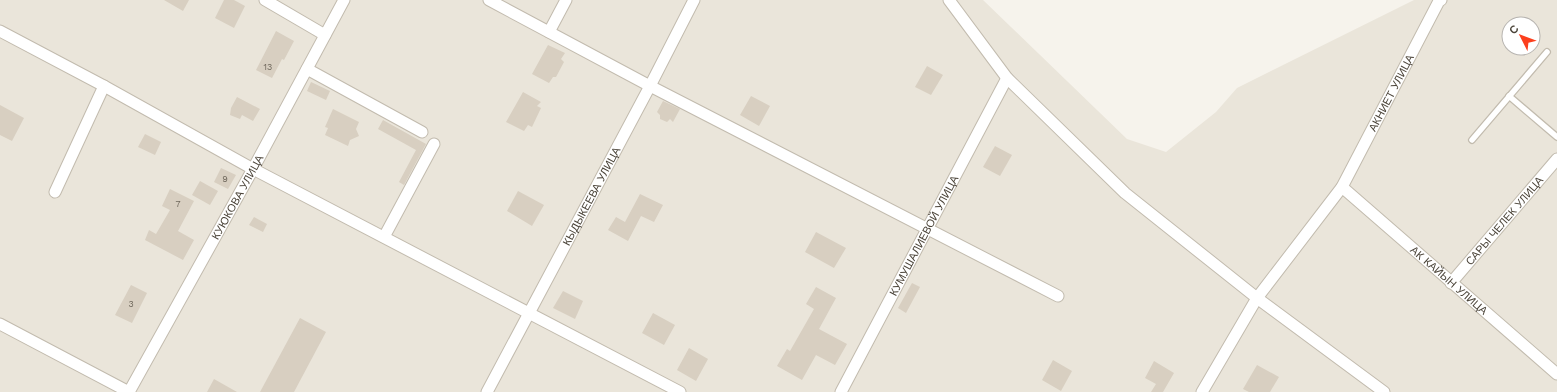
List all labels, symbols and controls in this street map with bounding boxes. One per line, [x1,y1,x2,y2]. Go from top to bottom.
north arrow [1501,16,1541,56]
text: С [1506,22,1521,37]
street label: АКНИЕТ УЛИЦА [1366,52,1417,133]
house number: 13 [264,62,272,72]
street label: КЫДЫКЕЕВА УЛИЦА [560,144,623,248]
street label: КУЮКОВА УЛИЦА [209,152,266,242]
street label: КУМУШАЛИЕВОЙ УЛИЦА [887,173,961,298]
street label: САРЫ ЧЕЛЕК УЛИЦА [1463,173,1546,268]
house number: 9 [222,174,228,184]
house number: 7 [175,199,181,209]
street label: АК КАЙЫН УЛИЦА [1408,243,1491,318]
house number: 3 [128,299,134,309]

